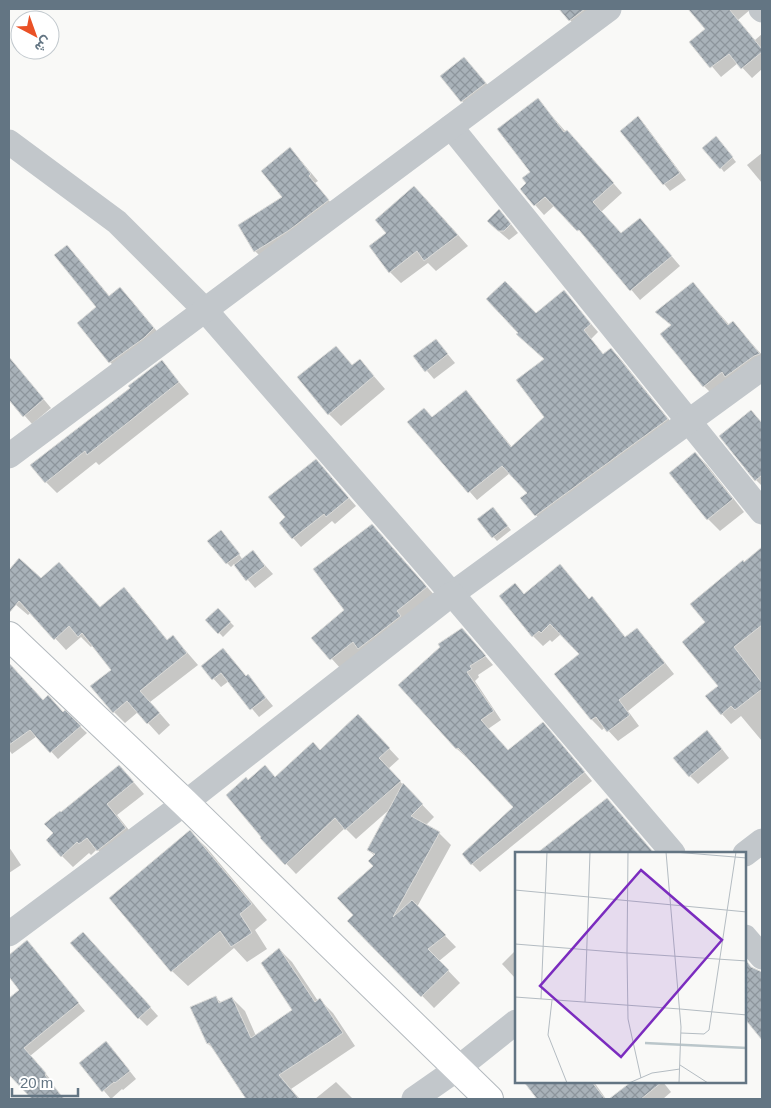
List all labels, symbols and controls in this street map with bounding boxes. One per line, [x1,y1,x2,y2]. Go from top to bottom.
north arrow [10,10,60,60]
text: ش [31,32,55,56]
inset map [515,852,746,1083]
scale bar [12,1066,79,1098]
text: 20 m [20,1074,53,1091]

